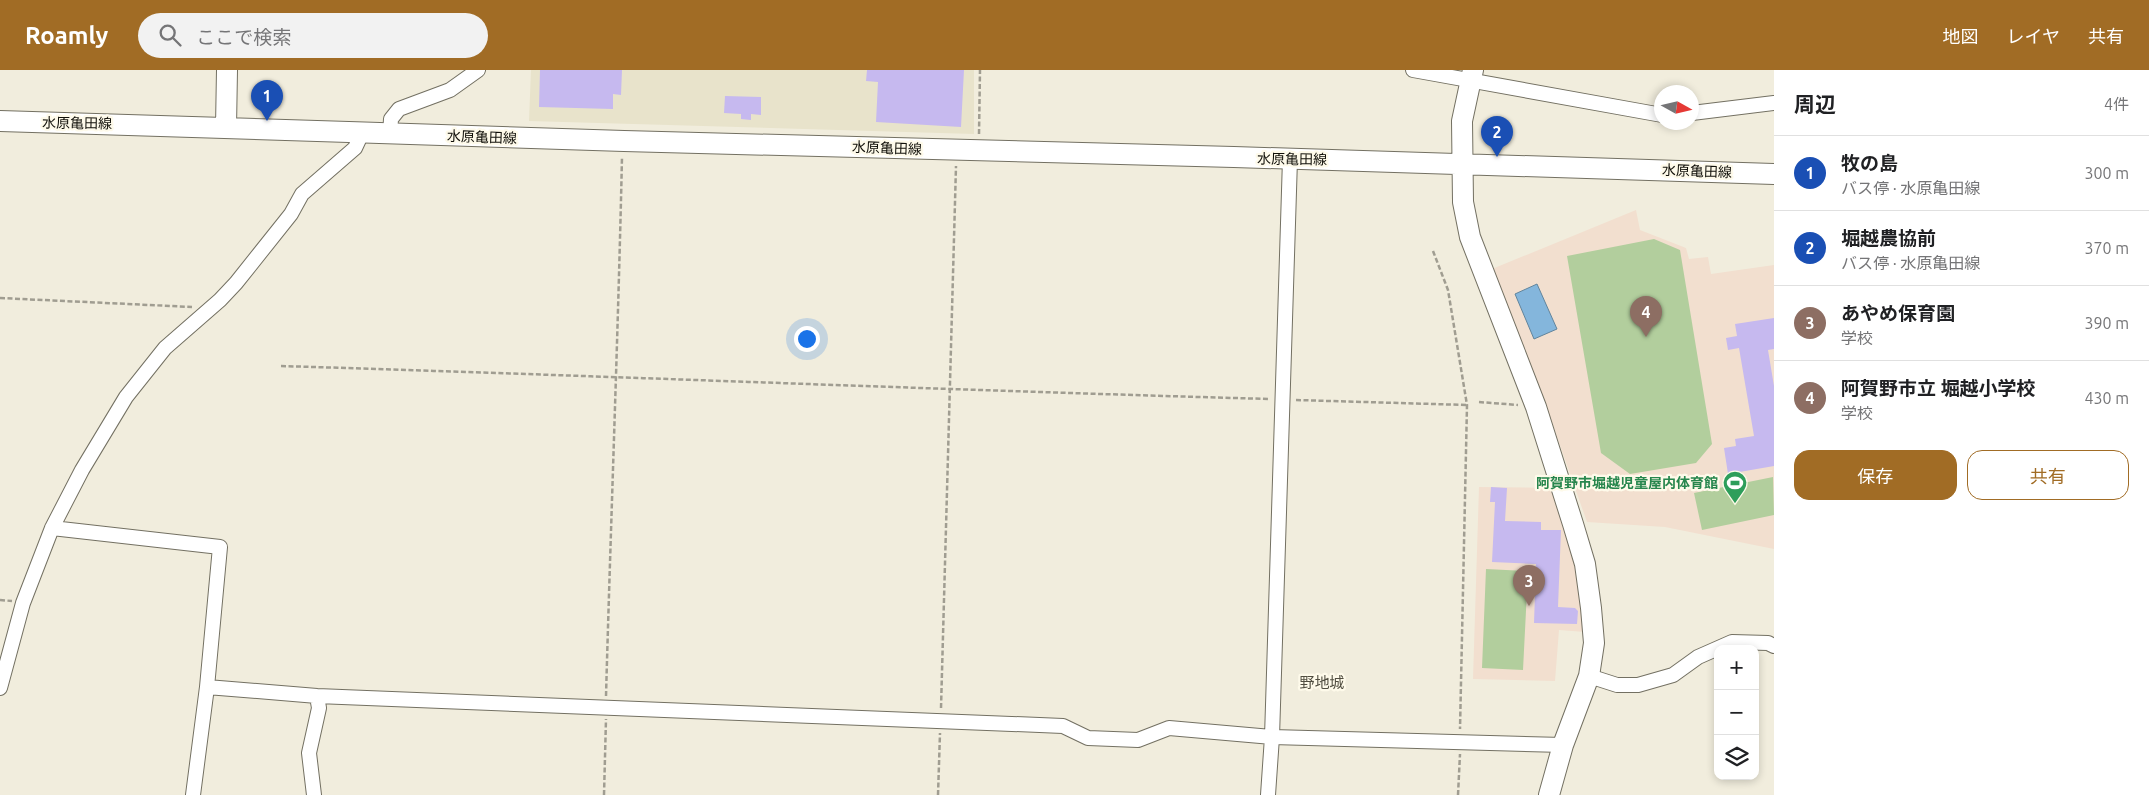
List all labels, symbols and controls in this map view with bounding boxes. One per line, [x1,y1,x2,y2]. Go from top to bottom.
search box [138,13,488,58]
icon: search [156,21,184,49]
text: Roamly [25,22,108,49]
text: ここで検索 [196,26,291,48]
text: 地図 [1943,26,1979,46]
text: レイヤ [2007,26,2060,46]
text: 共有 [2088,26,2124,46]
pin: 1 [251,80,283,121]
north arrow [1654,85,1699,130]
text: 周辺 [1794,92,1836,116]
text: 4件 [2104,95,2129,113]
street label: 水原亀田線 [42,114,112,132]
pin: 2 [1481,116,1513,157]
street label: 水原亀田線 [447,128,517,146]
street label: 水原亀田線 [852,139,922,157]
street label: 水原亀田線 [1257,150,1327,168]
text: 牧の島 [1841,152,1898,174]
street label: 水原亀田線 [1662,162,1732,180]
text: 1 [1805,164,1815,182]
text: 300 m [2084,164,2129,182]
text: バス停 · 水原亀田線 [1841,179,1980,197]
text: 堀越農協前 [1841,227,1936,249]
text: 2 [1805,239,1815,257]
text: 370 m [2084,239,2129,257]
text: バス停 · 水原亀田線 [1841,254,1980,272]
pin: 4 [1630,296,1662,337]
text: あやめ保育園 [1841,302,1955,324]
text: 3 [1805,314,1815,332]
text: 390 m [2084,314,2129,332]
your location [794,326,820,352]
text: 学校 [1841,329,1873,347]
text: 阿賀野市立 堀越小学校 [1841,377,2036,399]
text: 4 [1805,389,1815,407]
text: 430 m [2084,389,2129,407]
text: 学校 [1841,404,1873,422]
button: 保存 [1794,450,1957,500]
button: 共有 [1967,450,2129,500]
sports icon: 阿賀野市堀越児童屋内体育館 [1722,470,1748,504]
place label: 阿賀野市堀越児童屋内体育館 [1536,475,1718,491]
pin: 3 [1513,565,1545,606]
map controls [1714,645,1759,780]
button: + [1714,645,1759,690]
district label: 野地城 [1299,674,1345,691]
button: − [1714,690,1759,735]
button: layers [1714,735,1759,780]

